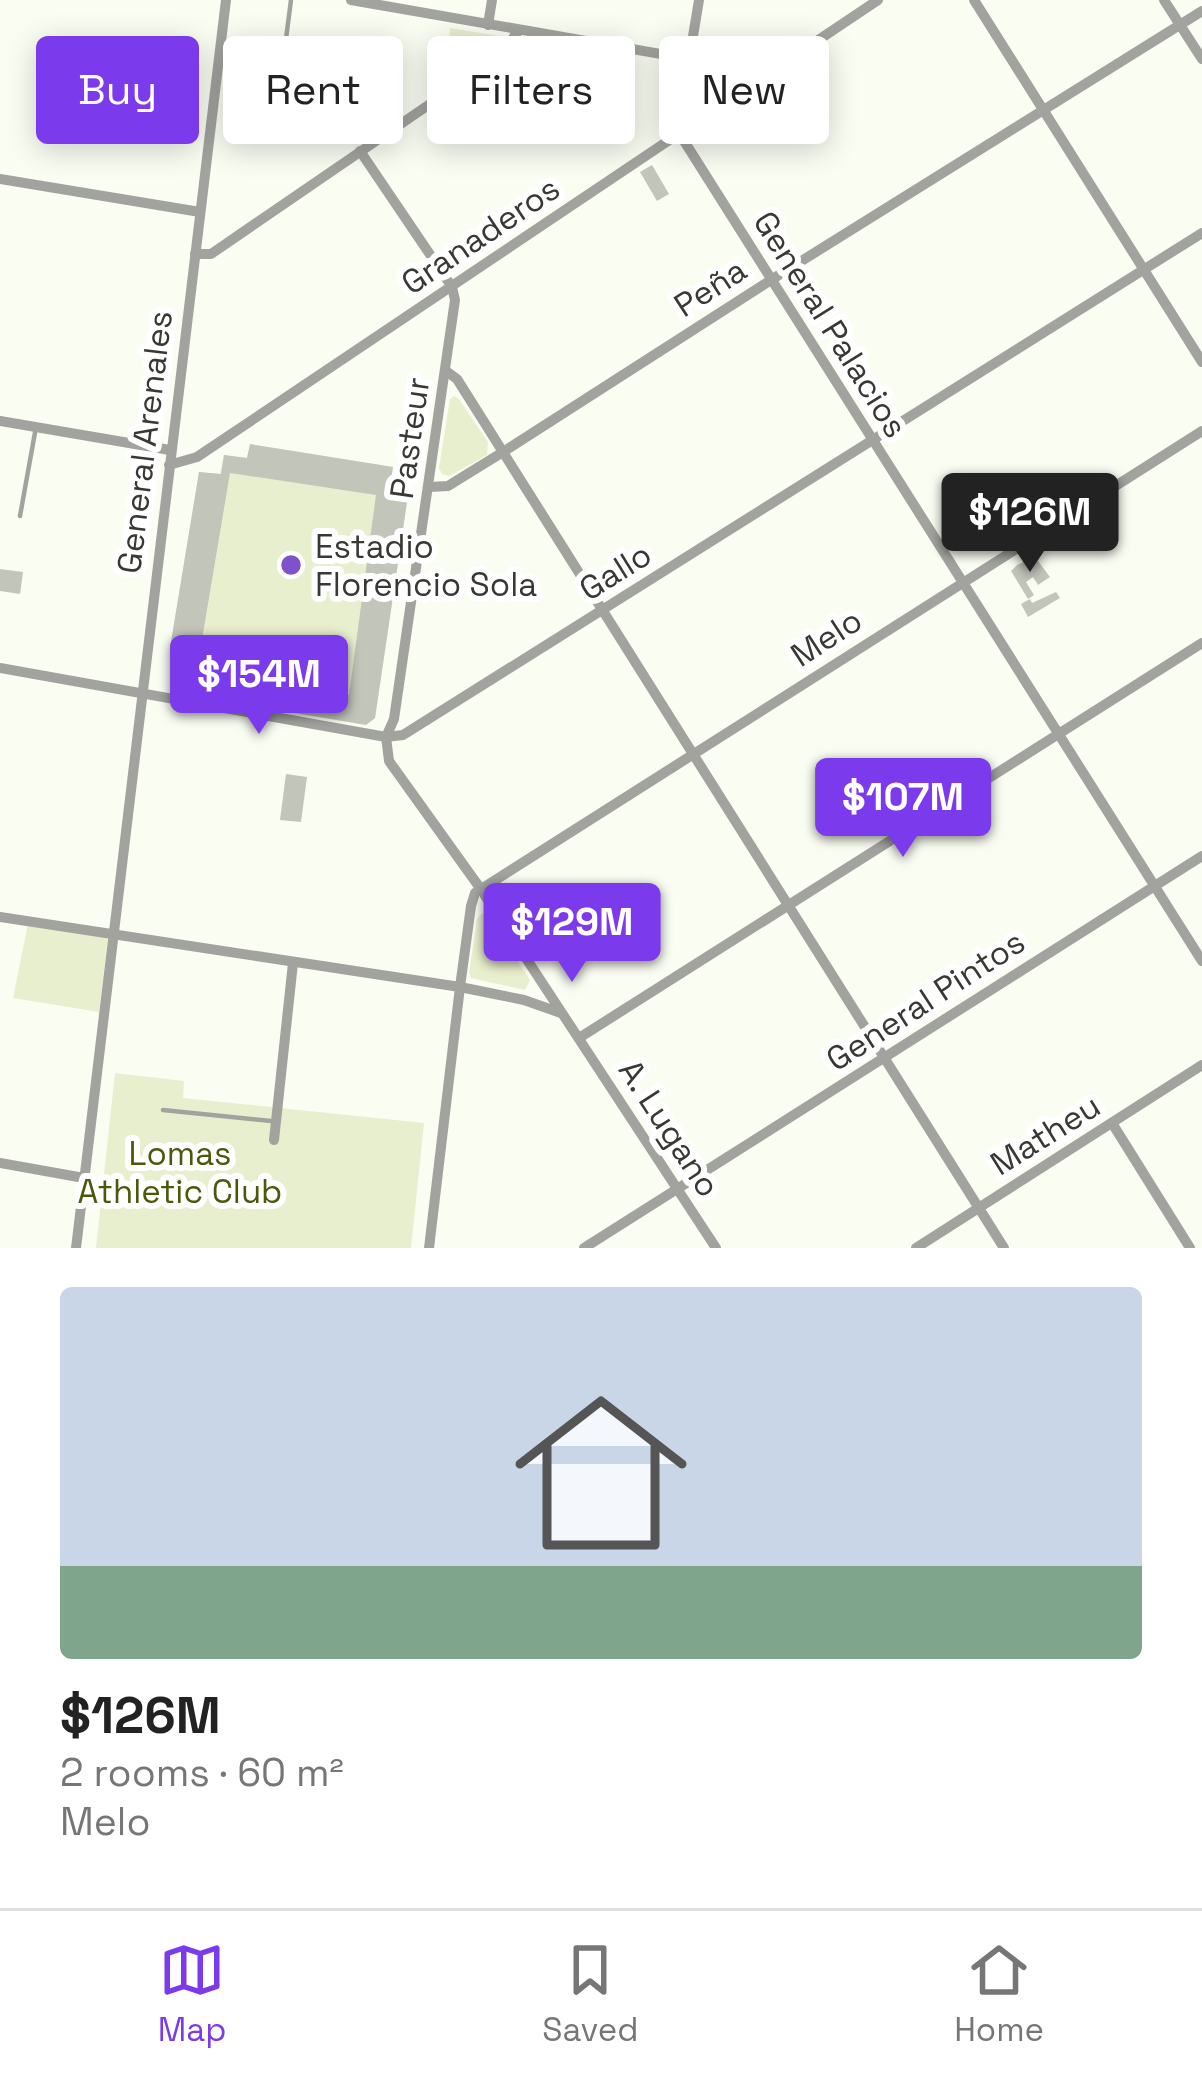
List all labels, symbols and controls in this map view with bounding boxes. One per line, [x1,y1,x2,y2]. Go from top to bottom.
chip: Buy [36,36,199,144]
chip: Rent [223,36,403,144]
chip: Filters [427,36,635,144]
chip: New [659,36,829,144]
street label: Granaderos [393,168,568,304]
street label: General Palacios [744,204,917,446]
street label: Peña [666,249,755,327]
street label: General Arenales [108,308,182,576]
street label: Pasteur [381,375,439,502]
pin: $126M [946,473,1114,575]
text: $126M [969,487,1091,536]
place label: Estadio Florencio Sola [315,526,537,606]
street label: Gallo [572,534,659,610]
marker: Estadio Florencio Sola [278,552,304,578]
street label: Melo [783,599,870,676]
pin: $154M [175,635,343,737]
text: $154M [197,649,321,698]
pin: $107M [819,758,987,860]
text: $107M [842,772,964,821]
pin: $129M [488,883,656,985]
text: $129M [511,897,633,946]
street label: General Pintos [818,921,1033,1081]
street label: A. Lugano [609,1052,729,1205]
street label: Matheu [983,1085,1108,1185]
park label: Lomas Athletic Club [78,1133,282,1213]
icon: home [493,1365,709,1581]
text: $126M [60,1683,221,1748]
text: 2 rooms · 60 m² [60,1748,344,1797]
text: Melo [60,1797,150,1846]
tab: Map [158,1937,227,2051]
tab: Saved [542,1937,639,2051]
tab: Home [954,1937,1044,2051]

